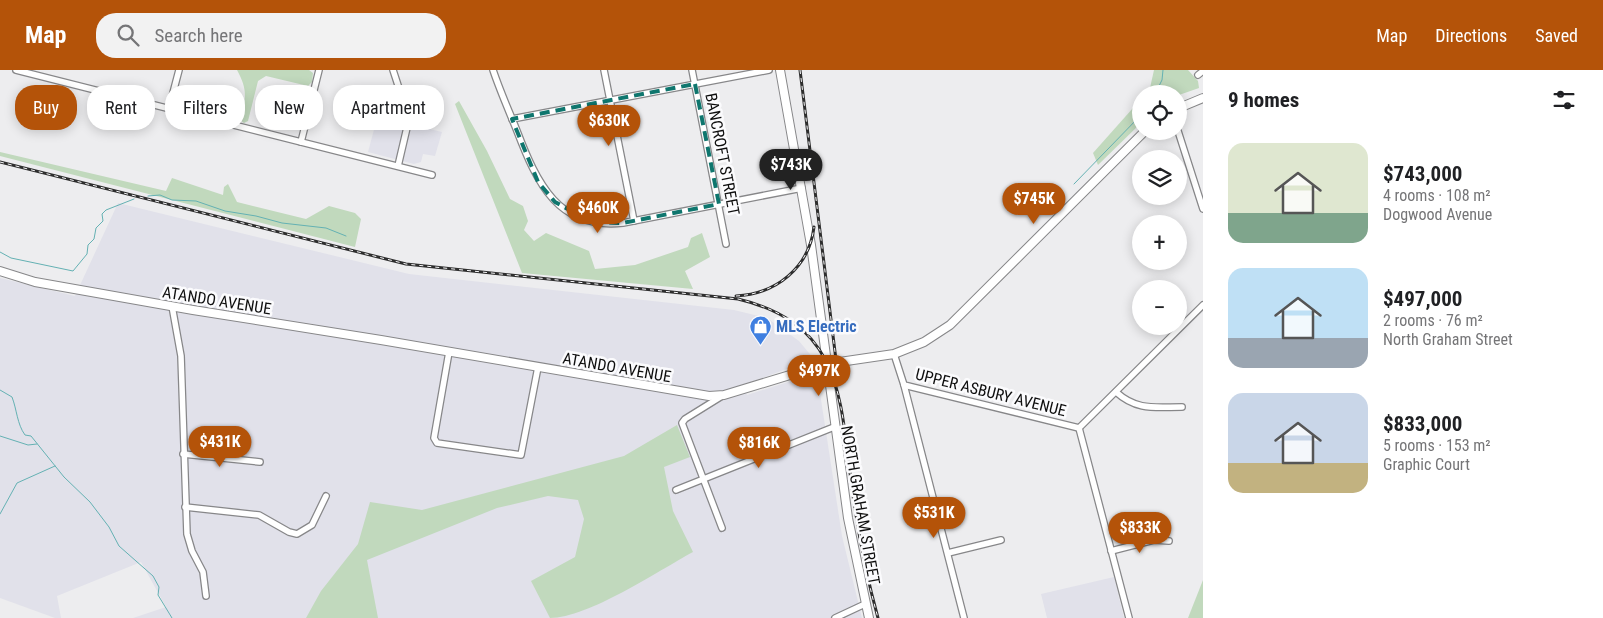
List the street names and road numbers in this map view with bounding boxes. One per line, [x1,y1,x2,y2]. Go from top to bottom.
street label: BANCROFT STREET [701,91,744,217]
street label: ATANDO AVENUE [161,283,273,318]
street label: ATANDO AVENUE [561,349,673,386]
street label: UPPER ASBURY AVENUE [914,365,1068,420]
street label: NORTH GRAHAM STREET [837,424,884,586]

